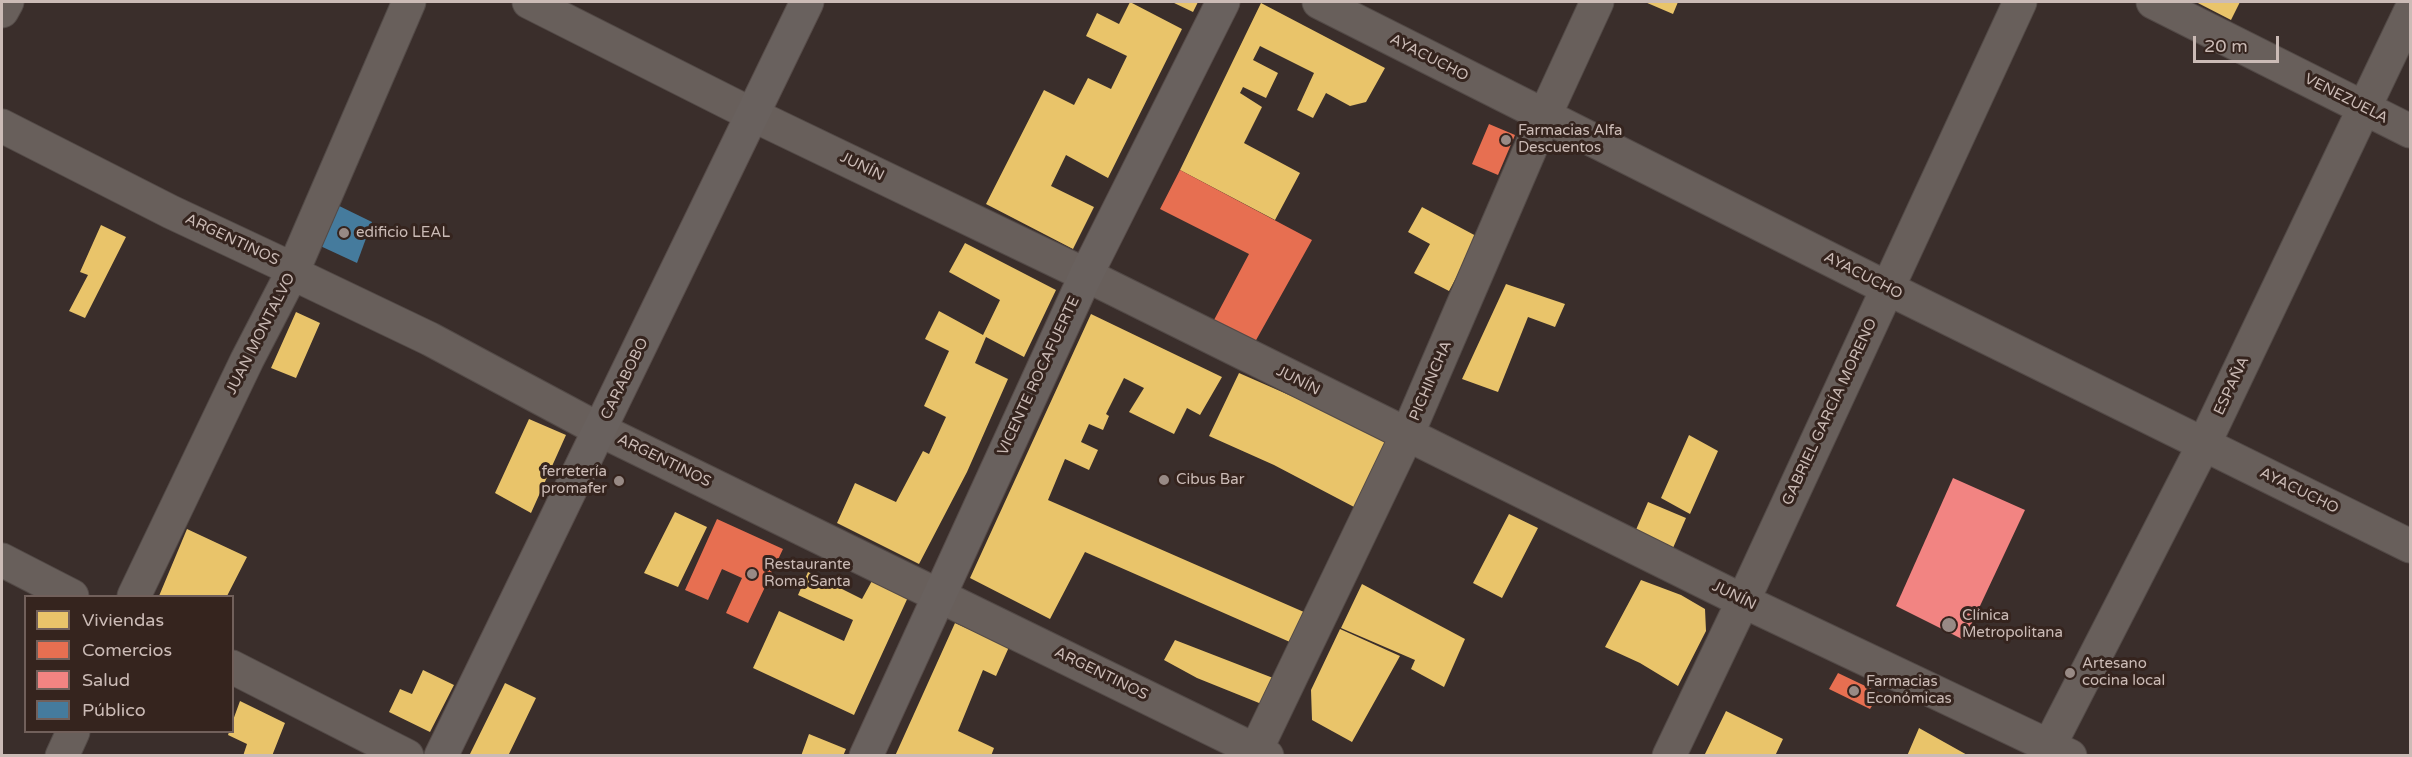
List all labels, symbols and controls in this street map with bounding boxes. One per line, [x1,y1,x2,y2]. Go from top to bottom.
scale bar [2196,24,2282,62]
street label: AYACUCHO [1387,31,1471,85]
text: 20 m [2204,35,2248,57]
street label: VENEZUELA [2301,70,2391,128]
place label: Farmacias Alfa Descuentos [1518,122,1622,157]
marker: Farmacias Alfa Descuentos [1499,133,1513,147]
street label: JUNÍN [837,149,887,185]
street label: ARGENTINOS [182,210,282,270]
place label: edificio LEAL [356,224,450,242]
marker: edificio LEAL [337,226,351,240]
street label: AYACUCHO [1821,249,1905,303]
street label: JUAN MONTALVO [223,270,299,398]
street label: VICENTE ROCAFUERTE [994,294,1084,458]
street label: GABRIEL GARCÍA MORENO [1779,316,1881,508]
street label: CARABOBO [597,335,653,423]
street label: PICHINCHA [1406,338,1456,424]
street label: ESPAÑA [2211,354,2253,418]
street label: JUNÍN [1273,362,1323,400]
street label: ARGENTINOS [614,431,714,491]
place label: ferretería promafer [541,463,607,498]
street label: AYACUCHO [2257,464,2341,518]
place label: Cibus Bar [1176,471,1244,489]
marker: Cibus Bar [1157,473,1171,487]
marker: ferretería promafer [612,474,626,488]
place label: Restaurante Roma Santa [764,556,851,591]
marker: Restaurante Roma Santa [745,567,759,581]
street label: JUNÍN [1709,578,1759,614]
legend [24,595,234,733]
place label: Clínica Metropolitana [1962,607,2063,642]
text: Viviendas [82,609,164,631]
marker: Clínica Metropolitana [1940,616,1958,634]
text: Comercios [82,639,172,661]
street label: ARGENTINOS [1051,644,1151,704]
place label: Artesano cocina local [2082,655,2165,690]
marker: Artesano cocina local [2063,666,2077,680]
text: Salud [82,669,130,691]
place label: Farmacias Económicas [1866,673,1952,708]
marker: Farmacias Económicas [1847,684,1861,698]
text: Público [82,699,146,721]

